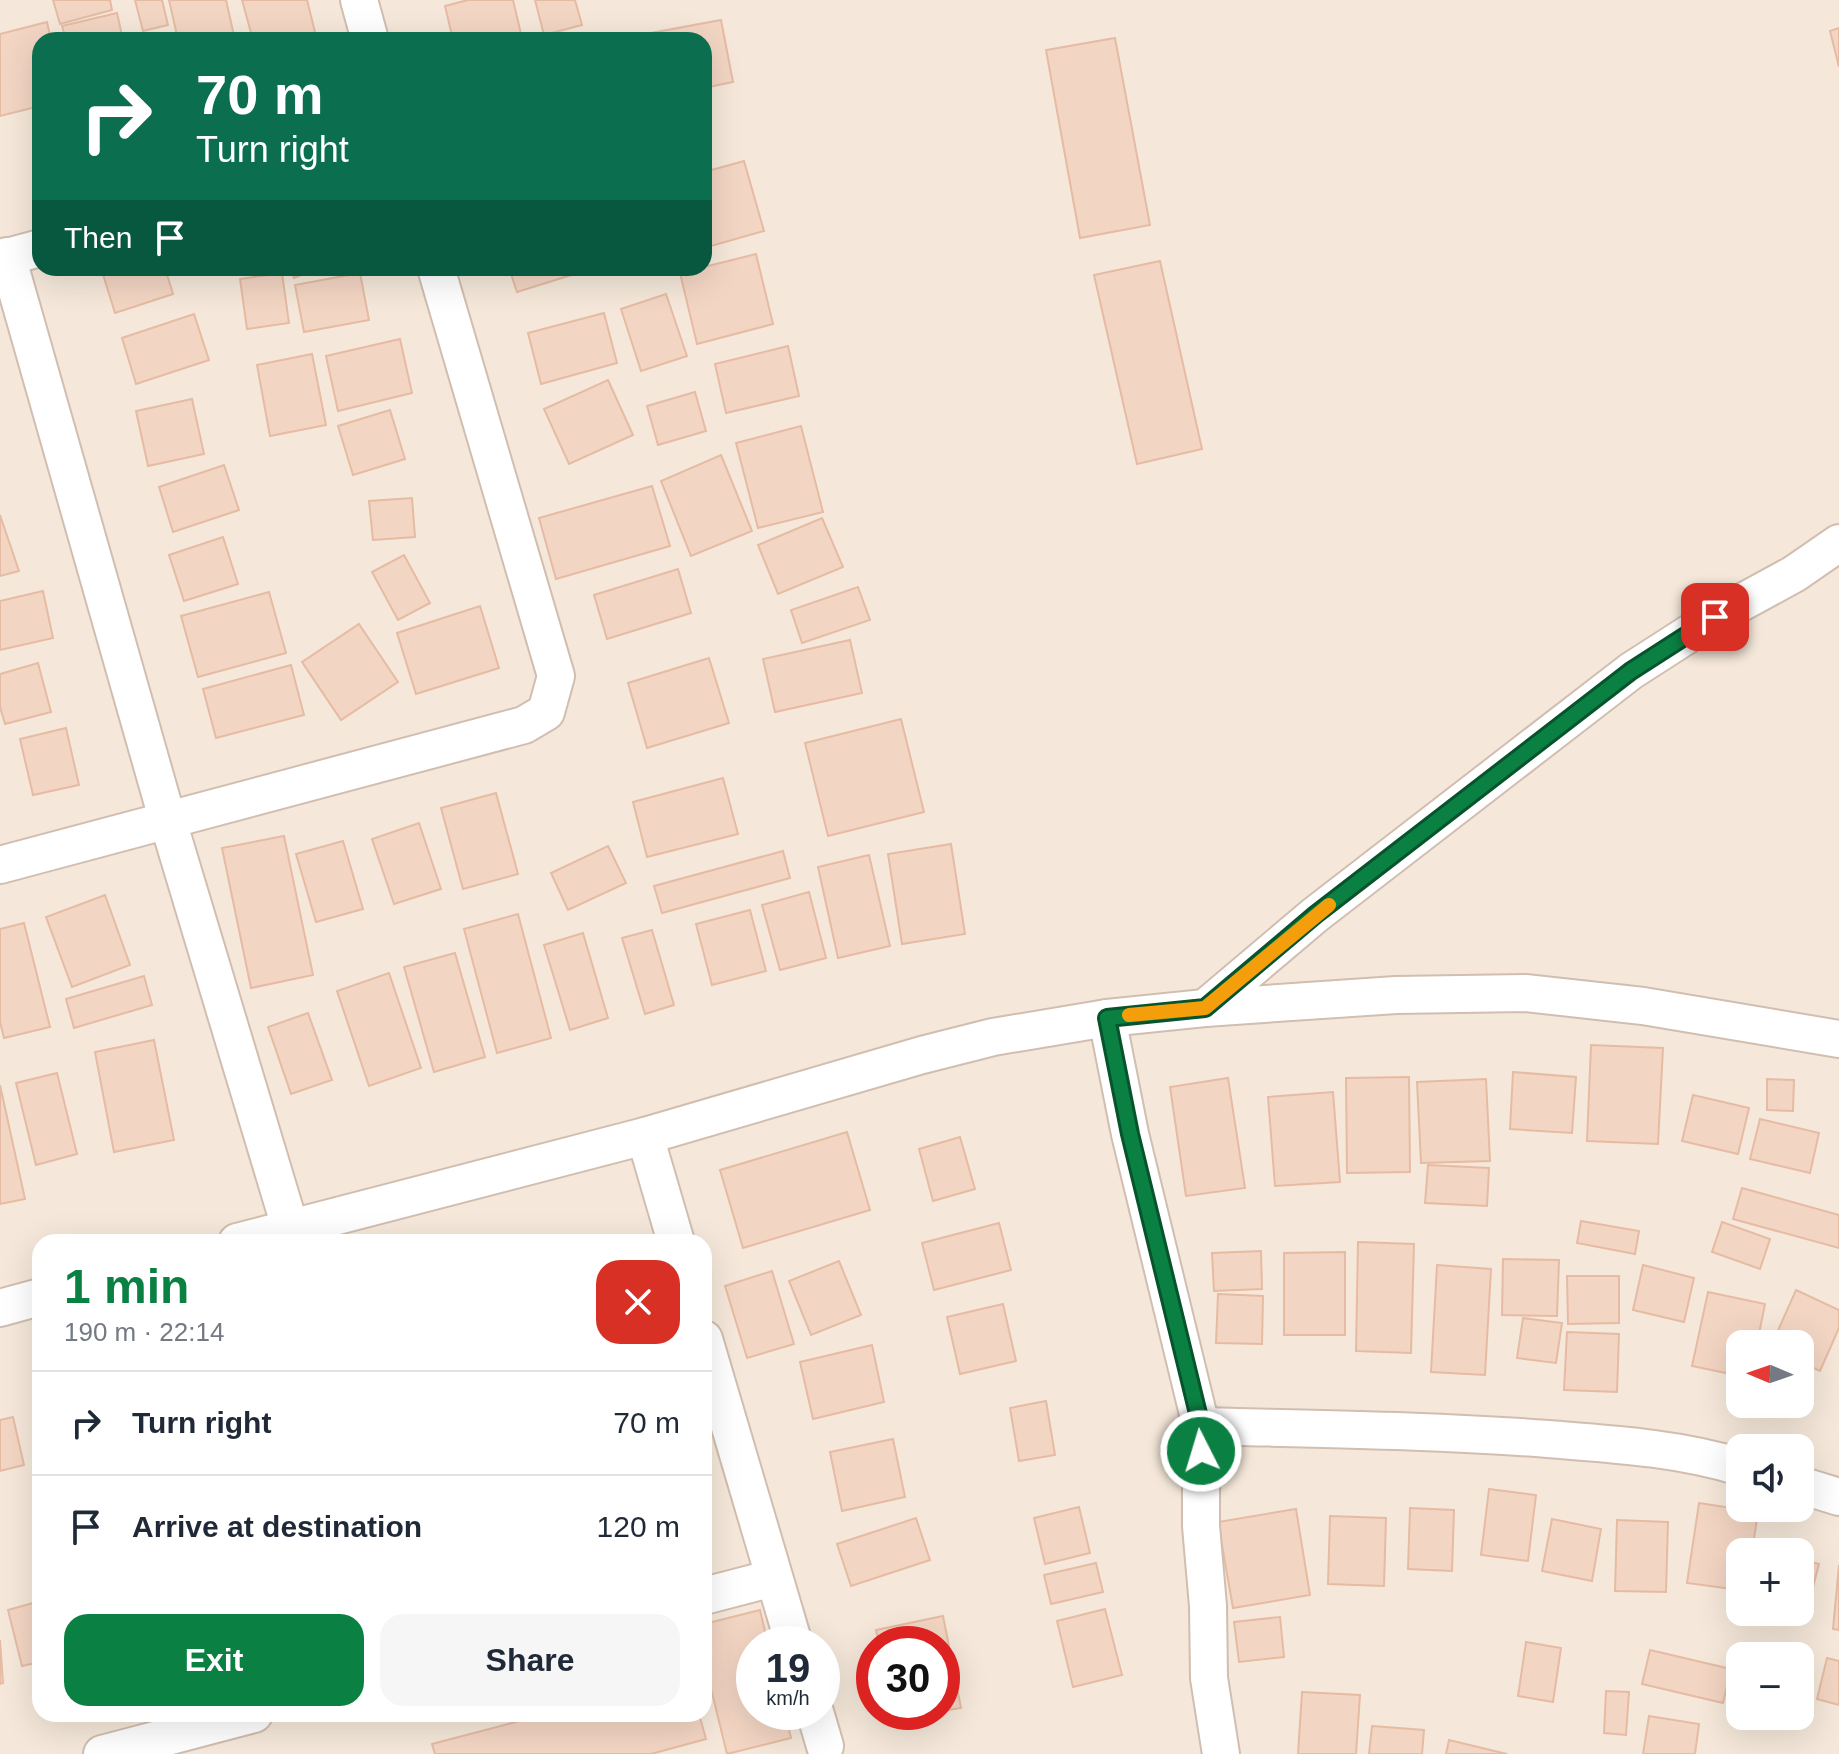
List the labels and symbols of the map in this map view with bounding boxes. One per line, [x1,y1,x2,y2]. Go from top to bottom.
pin [1681,583,1749,651]
north arrow [1726,1330,1814,1418]
position arrow [1159,1409,1243,1493]
speed limit sign: 30 [856,1626,960,1730]

